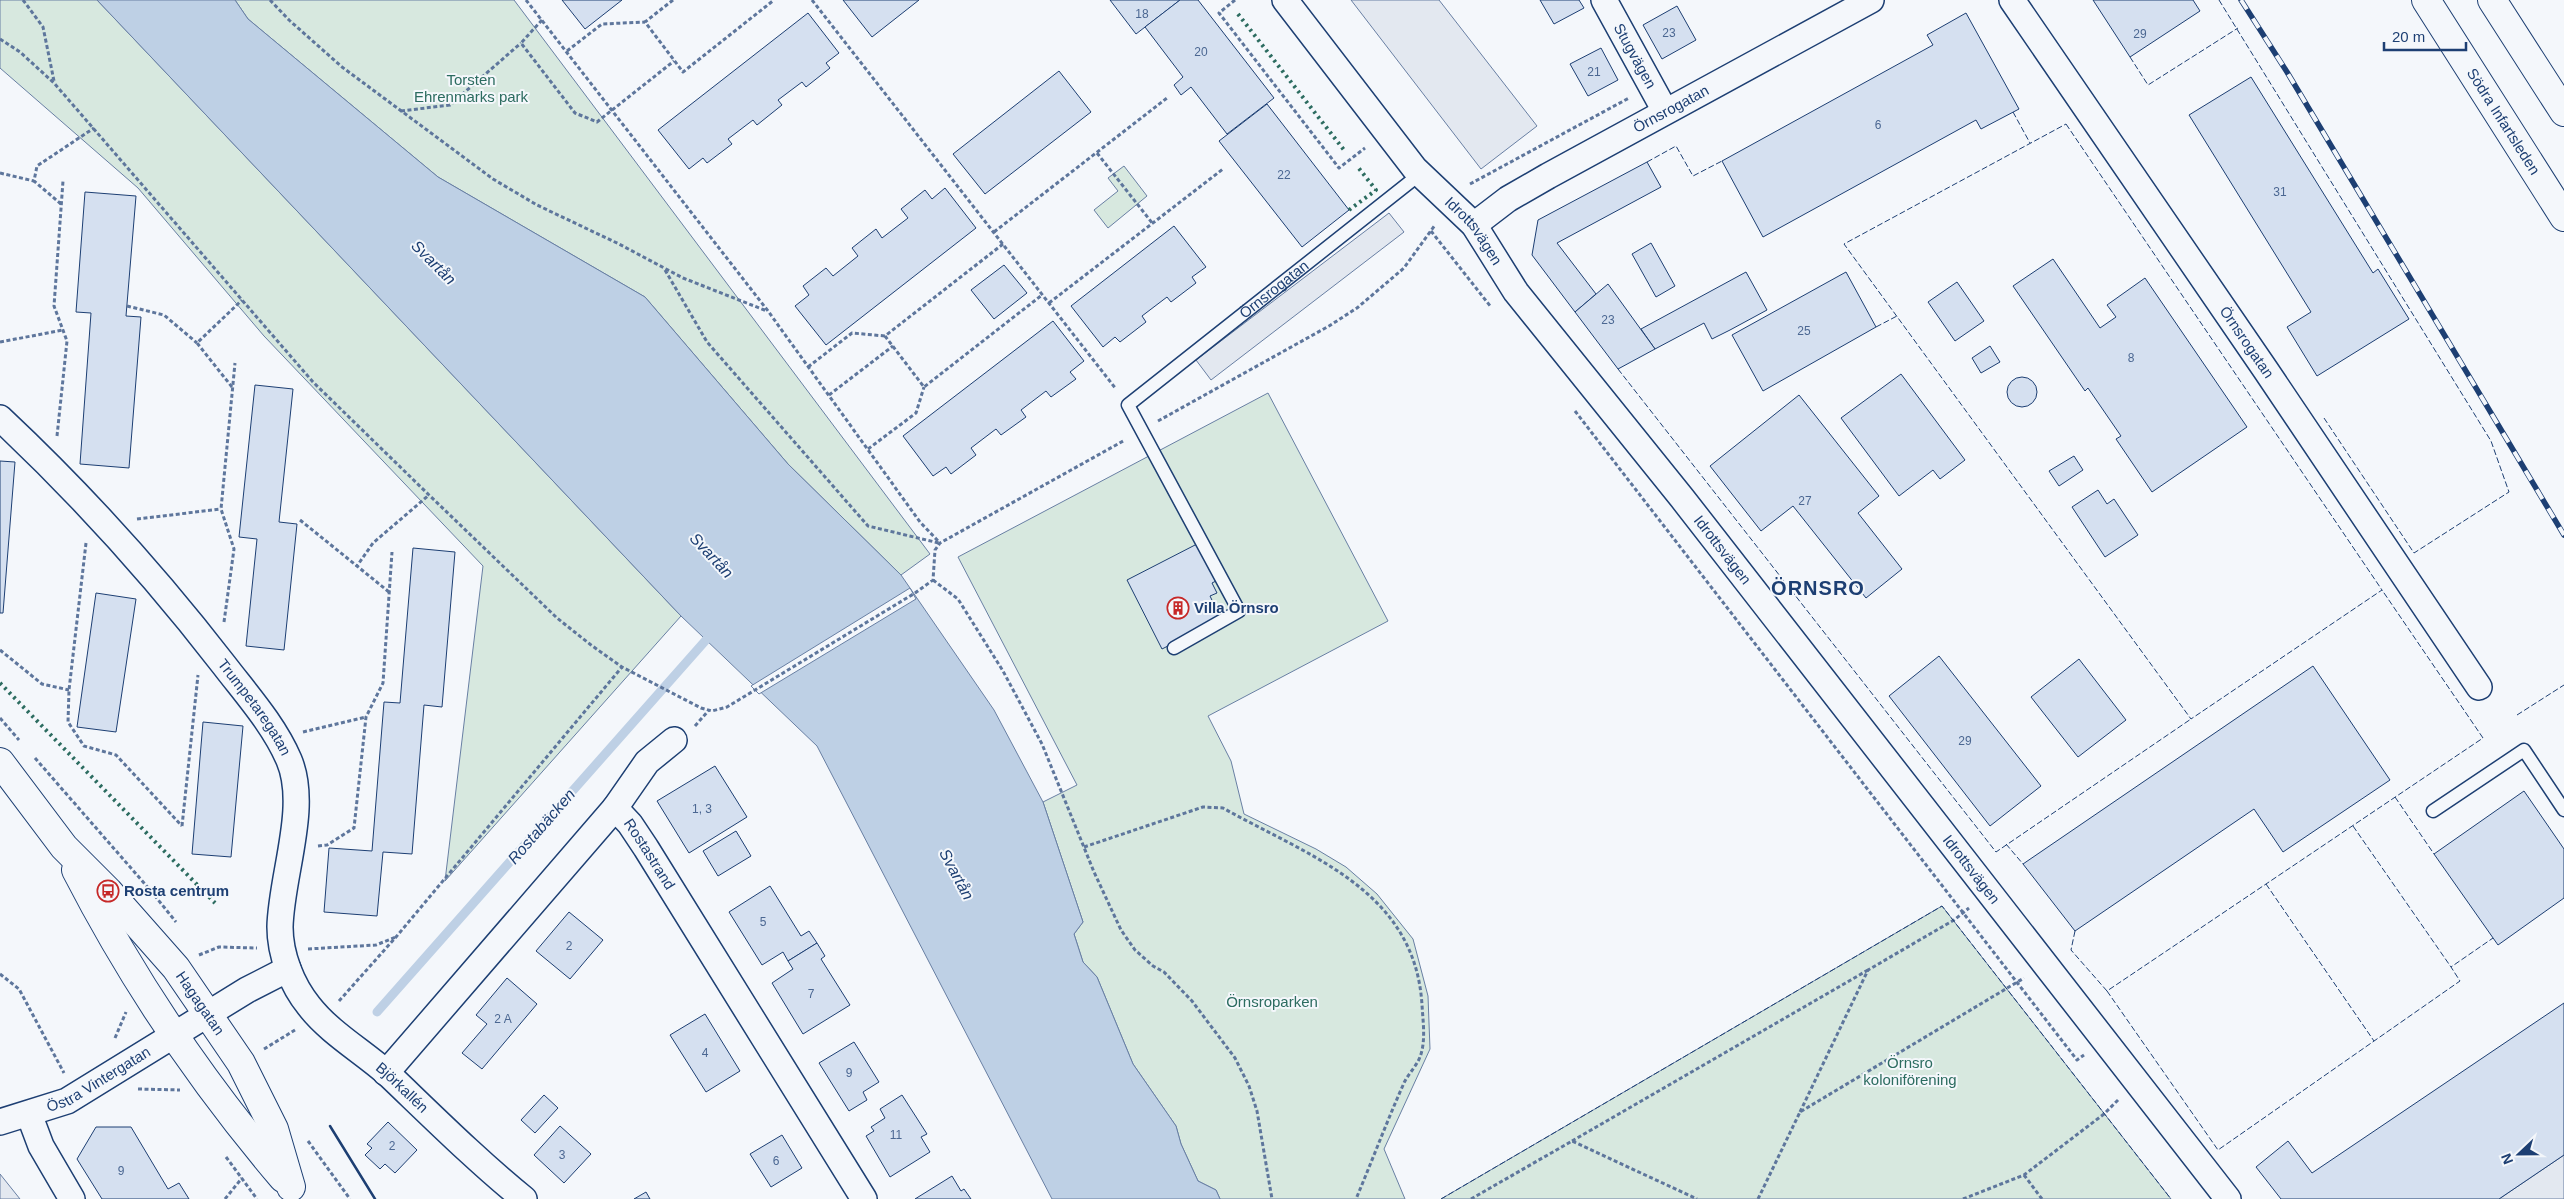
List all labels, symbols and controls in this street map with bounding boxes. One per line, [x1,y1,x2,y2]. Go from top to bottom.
house number: 18 [1135,7,1149,21]
street label: Stugvägen [1611,20,1660,91]
scale bar [2384,20,2466,52]
house number: 23 [1662,26,1676,40]
house number: 29 [2133,27,2147,41]
text: 20 m [2392,28,2425,45]
house number: 20 [1194,45,1208,59]
house number: 21 [1587,65,1601,79]
street label: Södra Infartsleden [2464,65,2544,178]
park label: Torsten Ehrenmarks park [414,71,529,105]
street label: Örnsrogatan [1630,81,1711,136]
house number: 6 [1875,118,1882,132]
house number: 22 [1277,168,1291,182]
house number: 31 [2273,185,2287,199]
street label: Idrottsvägen [1442,193,1506,268]
water label: Svartån [408,237,459,288]
street label: Örnsrogatan [1236,257,1312,322]
street label: Örnsrogatan [2216,303,2278,381]
house number: 23 [1601,313,1615,327]
house number: 25 [1797,324,1811,338]
house number: 8 [2128,351,2135,365]
house number: 27 [1798,494,1812,508]
street label: Idrottsvägen [1691,512,1755,587]
water label: Svartån [687,529,737,581]
district label: ÖRNSRO [1771,577,1865,599]
building icon: Villa Örnsro [1166,596,1190,620]
place label: Villa Örnsro [1194,599,1279,616]
street label: Trumpetaregatan [215,656,295,758]
house number: 29 [1958,734,1972,748]
water label: Rostabäcken [504,785,578,867]
house number: 1, 3 [692,802,712,816]
street label: Rostastrand [621,815,679,893]
street label: Idrottsvägen [1940,831,2004,907]
water label: Svartån [936,846,977,903]
bus stop icon: Rosta centrum [96,879,120,903]
place label: Rosta centrum [124,882,229,899]
house number: 5 [760,915,767,929]
house number: 2 [566,939,573,953]
street label: Hagagatan [173,968,228,1038]
house number: 7 [808,987,815,1001]
park label: Örnsroparken [1226,993,1318,1010]
house number: 2 A [494,1012,512,1026]
street label: Östra Vintergatan [44,1043,153,1115]
house number: 4 [702,1046,709,1060]
park label: Örnsro koloniförening [1863,1054,1957,1088]
street label: Björkallén [373,1058,432,1116]
house number: 9 [846,1066,853,1080]
house number: 11 [890,1128,903,1142]
north arrow [2494,1129,2544,1179]
house number: 2 [389,1139,396,1153]
house number: 3 [559,1148,566,1162]
text: N [2498,1151,2516,1167]
house number: 6 [773,1154,780,1168]
house number: 9 [118,1164,125,1178]

